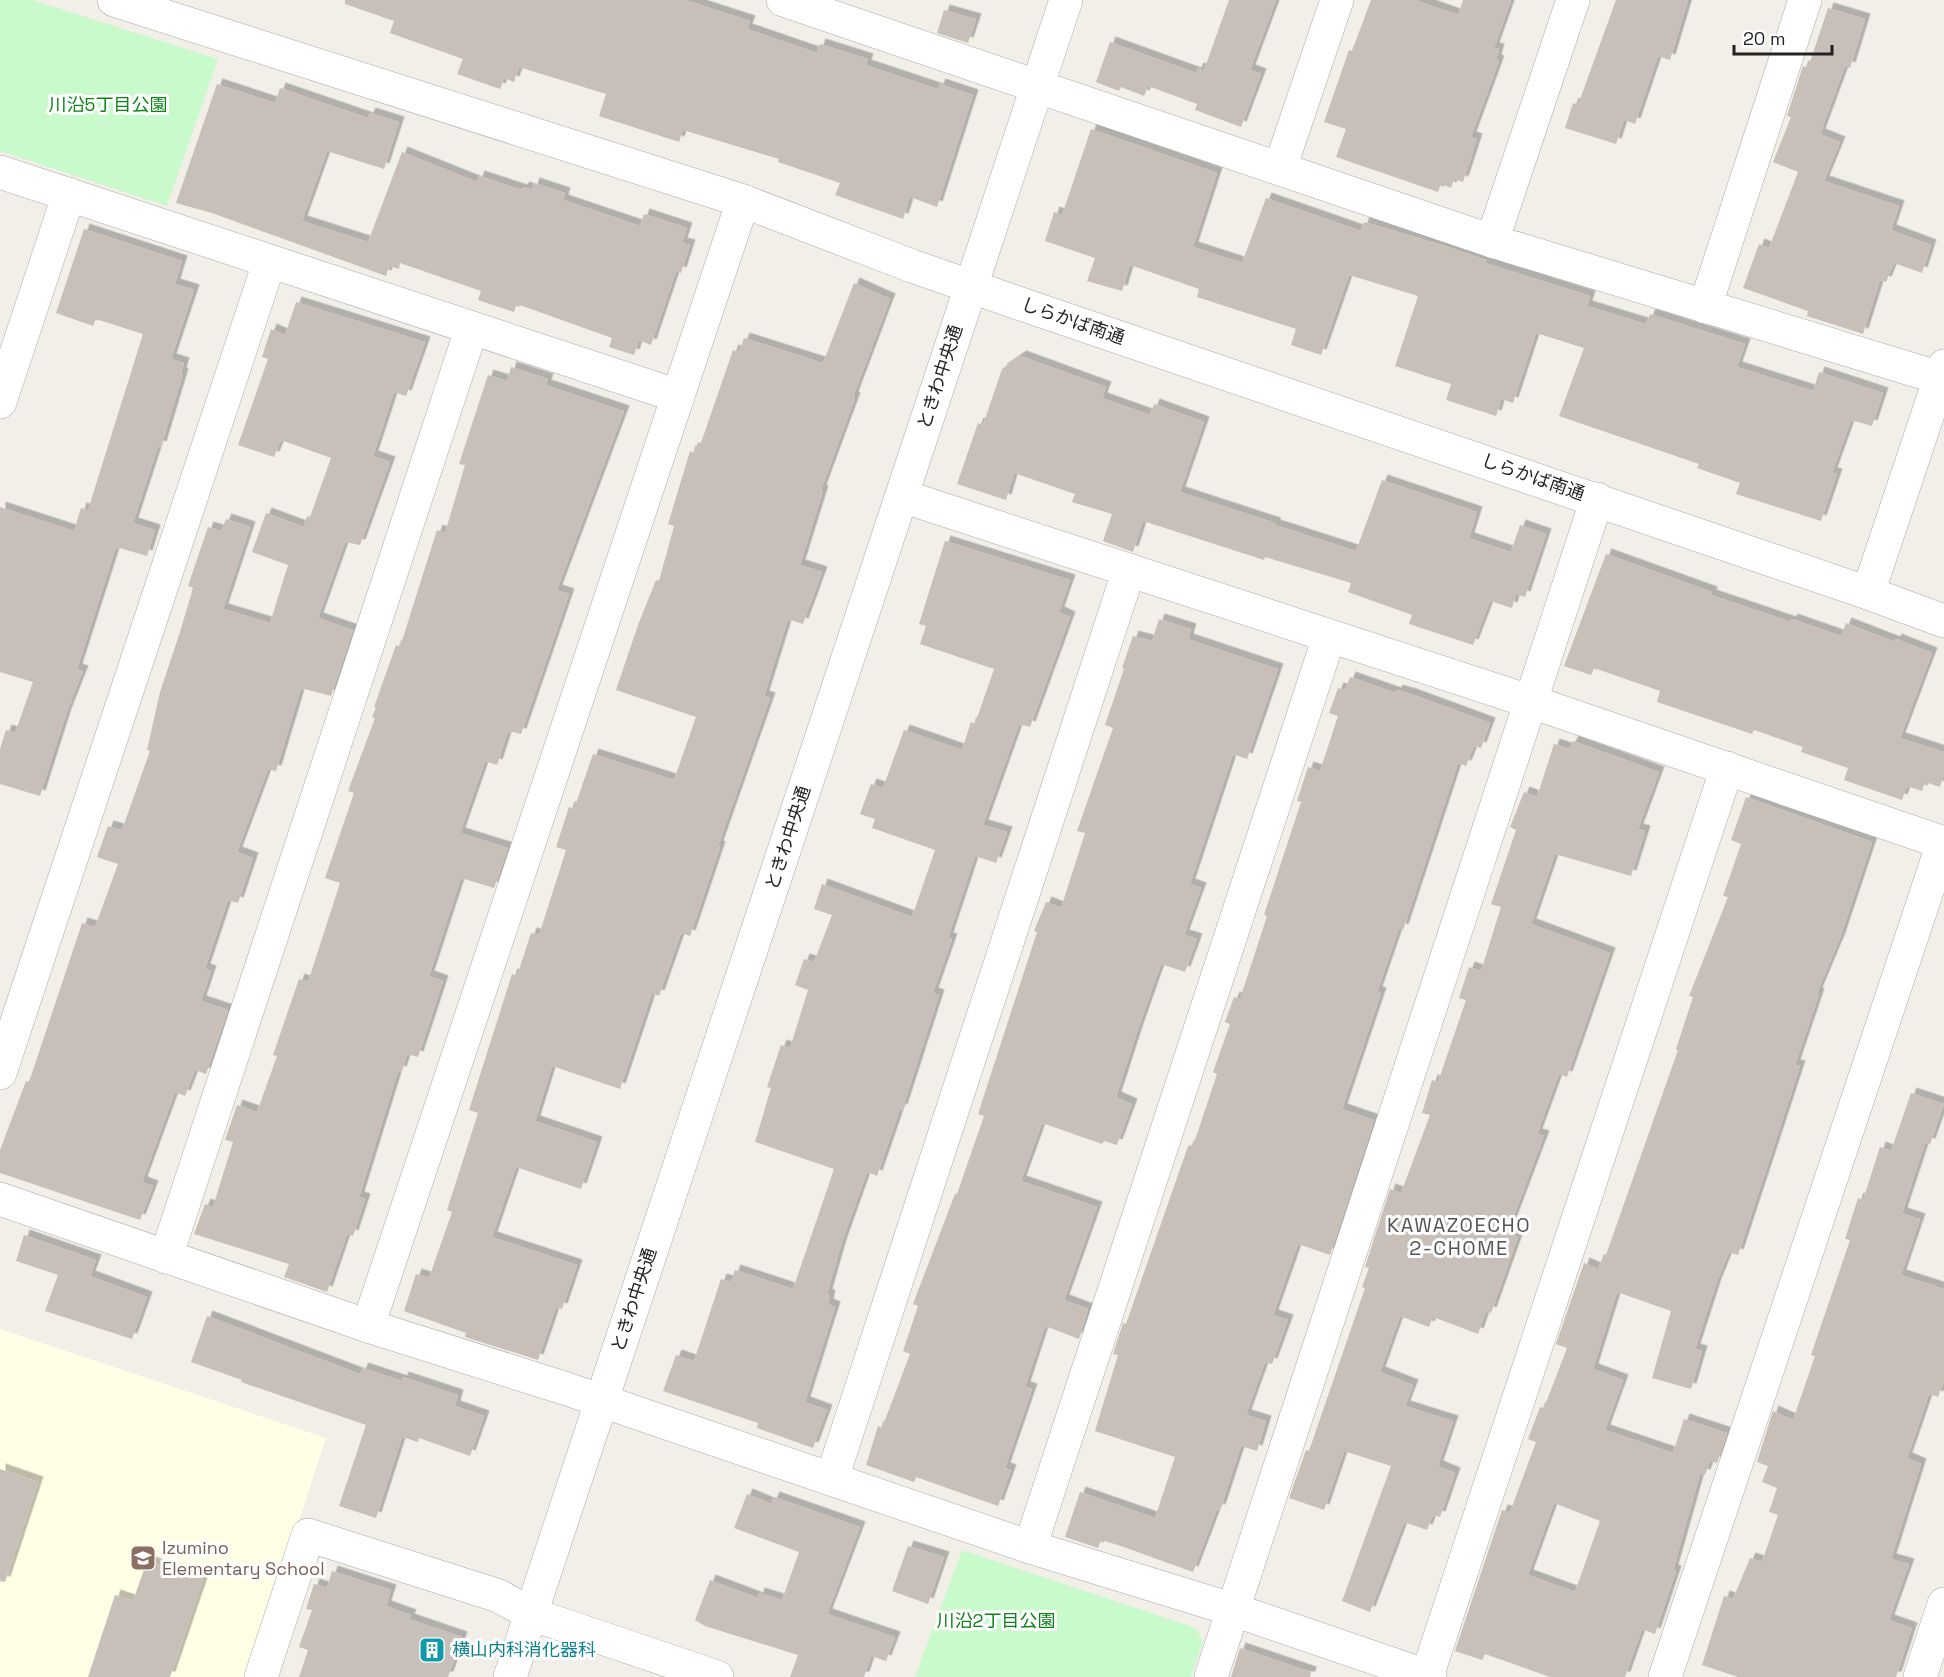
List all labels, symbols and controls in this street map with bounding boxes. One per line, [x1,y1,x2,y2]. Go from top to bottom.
scale bar [1734,18,1832,56]
text: 20 m [1743,27,1786,50]
park label: 川沿5丁目公園 [49,93,167,116]
street label: しらかば南通 [1018,292,1128,349]
street label: ときわ中央通 [912,322,967,432]
street label: しらかば南通 [1478,448,1588,505]
street label: ときわ中央通 [760,783,815,893]
district label: KAWAZOECHO 2-CHOME [1387,1212,1531,1261]
street label: ときわ中央通 [606,1245,661,1355]
place label: Izumino Elementary School [162,1536,325,1580]
school or university icon: Izumino Elementary School [128,1543,158,1573]
park label: 川沿2丁目公園 [937,1609,1055,1632]
building icon: 横山内科消化器科 [417,1635,447,1665]
place label: 横山内科消化器科 [452,1638,596,1661]

